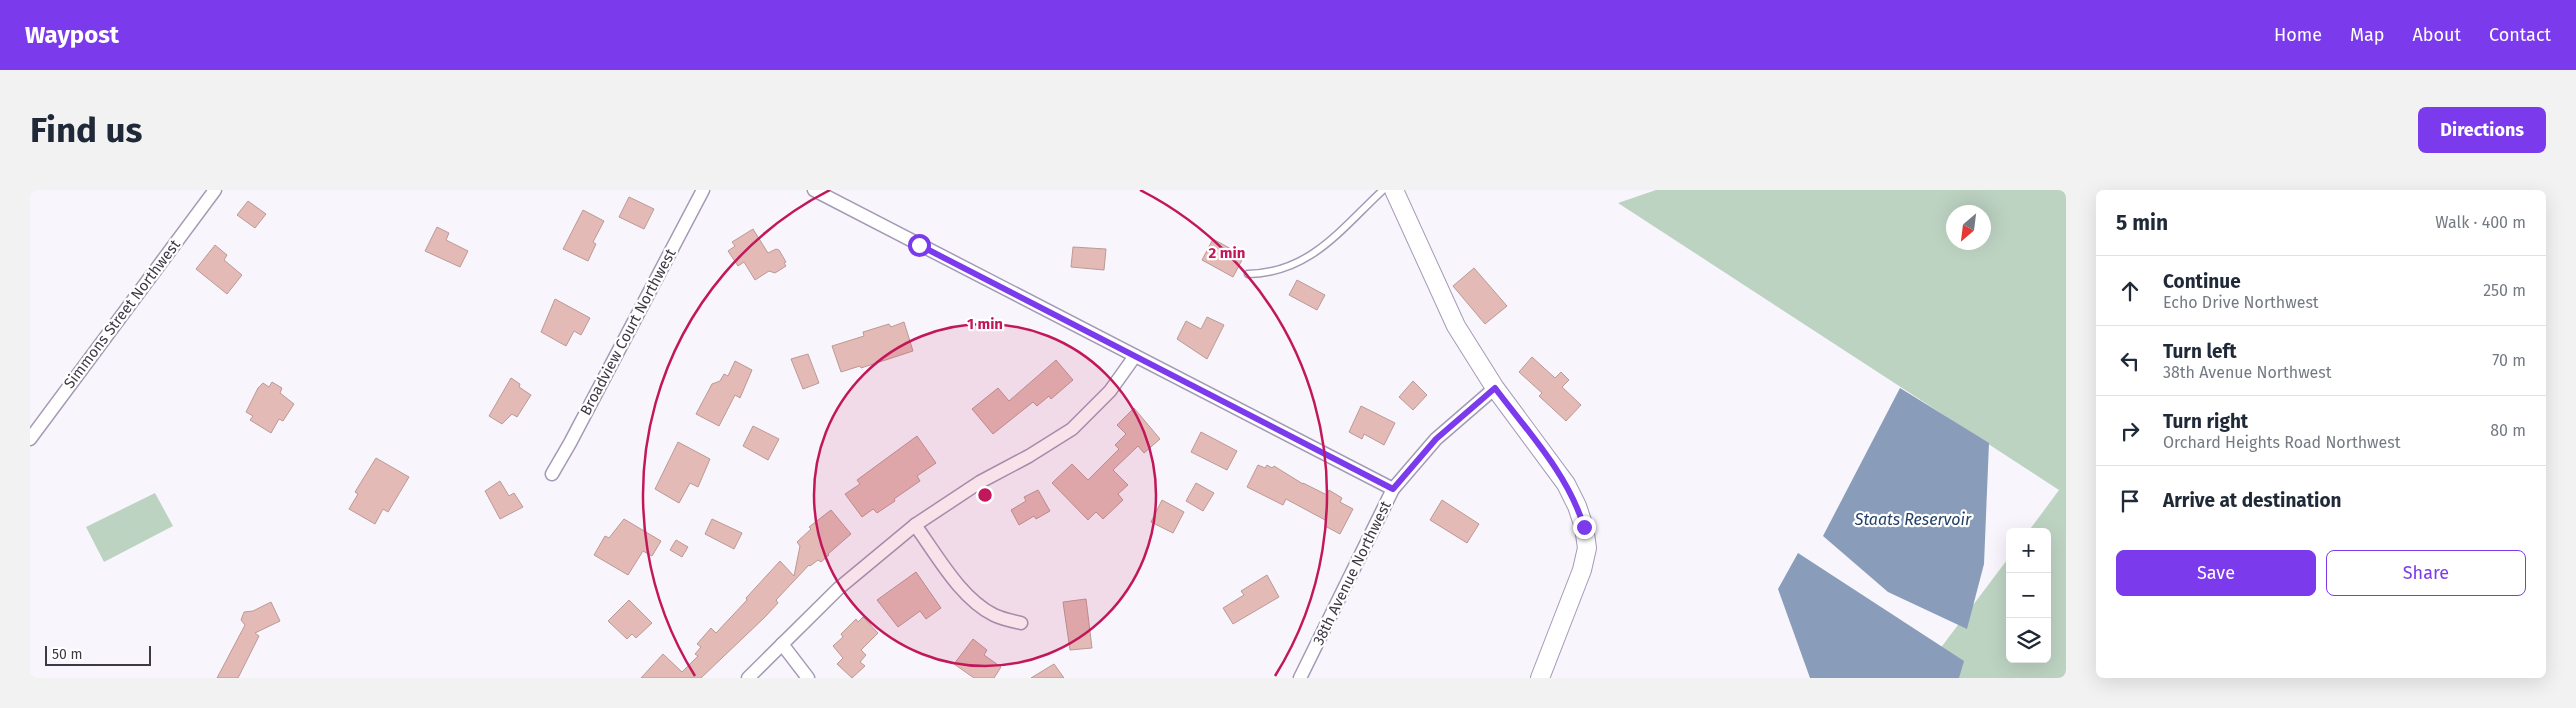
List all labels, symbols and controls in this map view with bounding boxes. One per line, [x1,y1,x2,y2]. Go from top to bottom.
text: Waypost [25,21,119,49]
text: Home [2274,24,2322,46]
text: Map [2350,24,2384,46]
text: About [2412,24,2461,46]
text: Contact [2489,24,2551,46]
button: Directions [2418,107,2546,153]
text: Find us [30,109,142,151]
north arrow [1946,205,1991,250]
text: 5 min [2116,210,2168,236]
text: Walk · 400 m [2435,213,2526,232]
route start [908,234,931,257]
street label: Simmons Street Northwest [60,236,184,392]
text: 2 min [1209,244,1245,262]
street label: Broadview Court Northwest [576,245,680,418]
text: Continue [2163,270,2241,293]
icon: ahead [2116,277,2144,305]
text: 250 m [2483,281,2526,300]
text: Echo Drive Northwest [2163,293,2319,312]
text: 1 min [967,315,1003,333]
text: Turn left [2163,340,2237,363]
icon: left [2116,347,2144,375]
text: 70 m [2492,351,2526,370]
text: 38th Avenue Northwest [2163,363,2332,382]
text: Turn right [2163,410,2248,433]
icon: right [2116,417,2144,445]
text: 80 m [2490,421,2526,440]
text: Orchard Heights Road Northwest [2163,433,2400,452]
centre of rings [976,486,994,504]
icon: arrive [2116,487,2144,515]
text: Arrive at destination [2163,489,2342,512]
street label: 38th Avenue Northwest [1309,498,1395,648]
water label: Staats Reservoir [1854,510,1972,529]
route end [1573,516,1596,539]
map controls [2006,528,2051,663]
button: + [2006,528,2051,573]
button: Save [2116,550,2316,596]
button: Share [2326,550,2526,596]
button: − [2006,573,2051,618]
button: layers [2006,618,2051,663]
scale bar [45,643,151,666]
text: 50 m [52,646,83,663]

